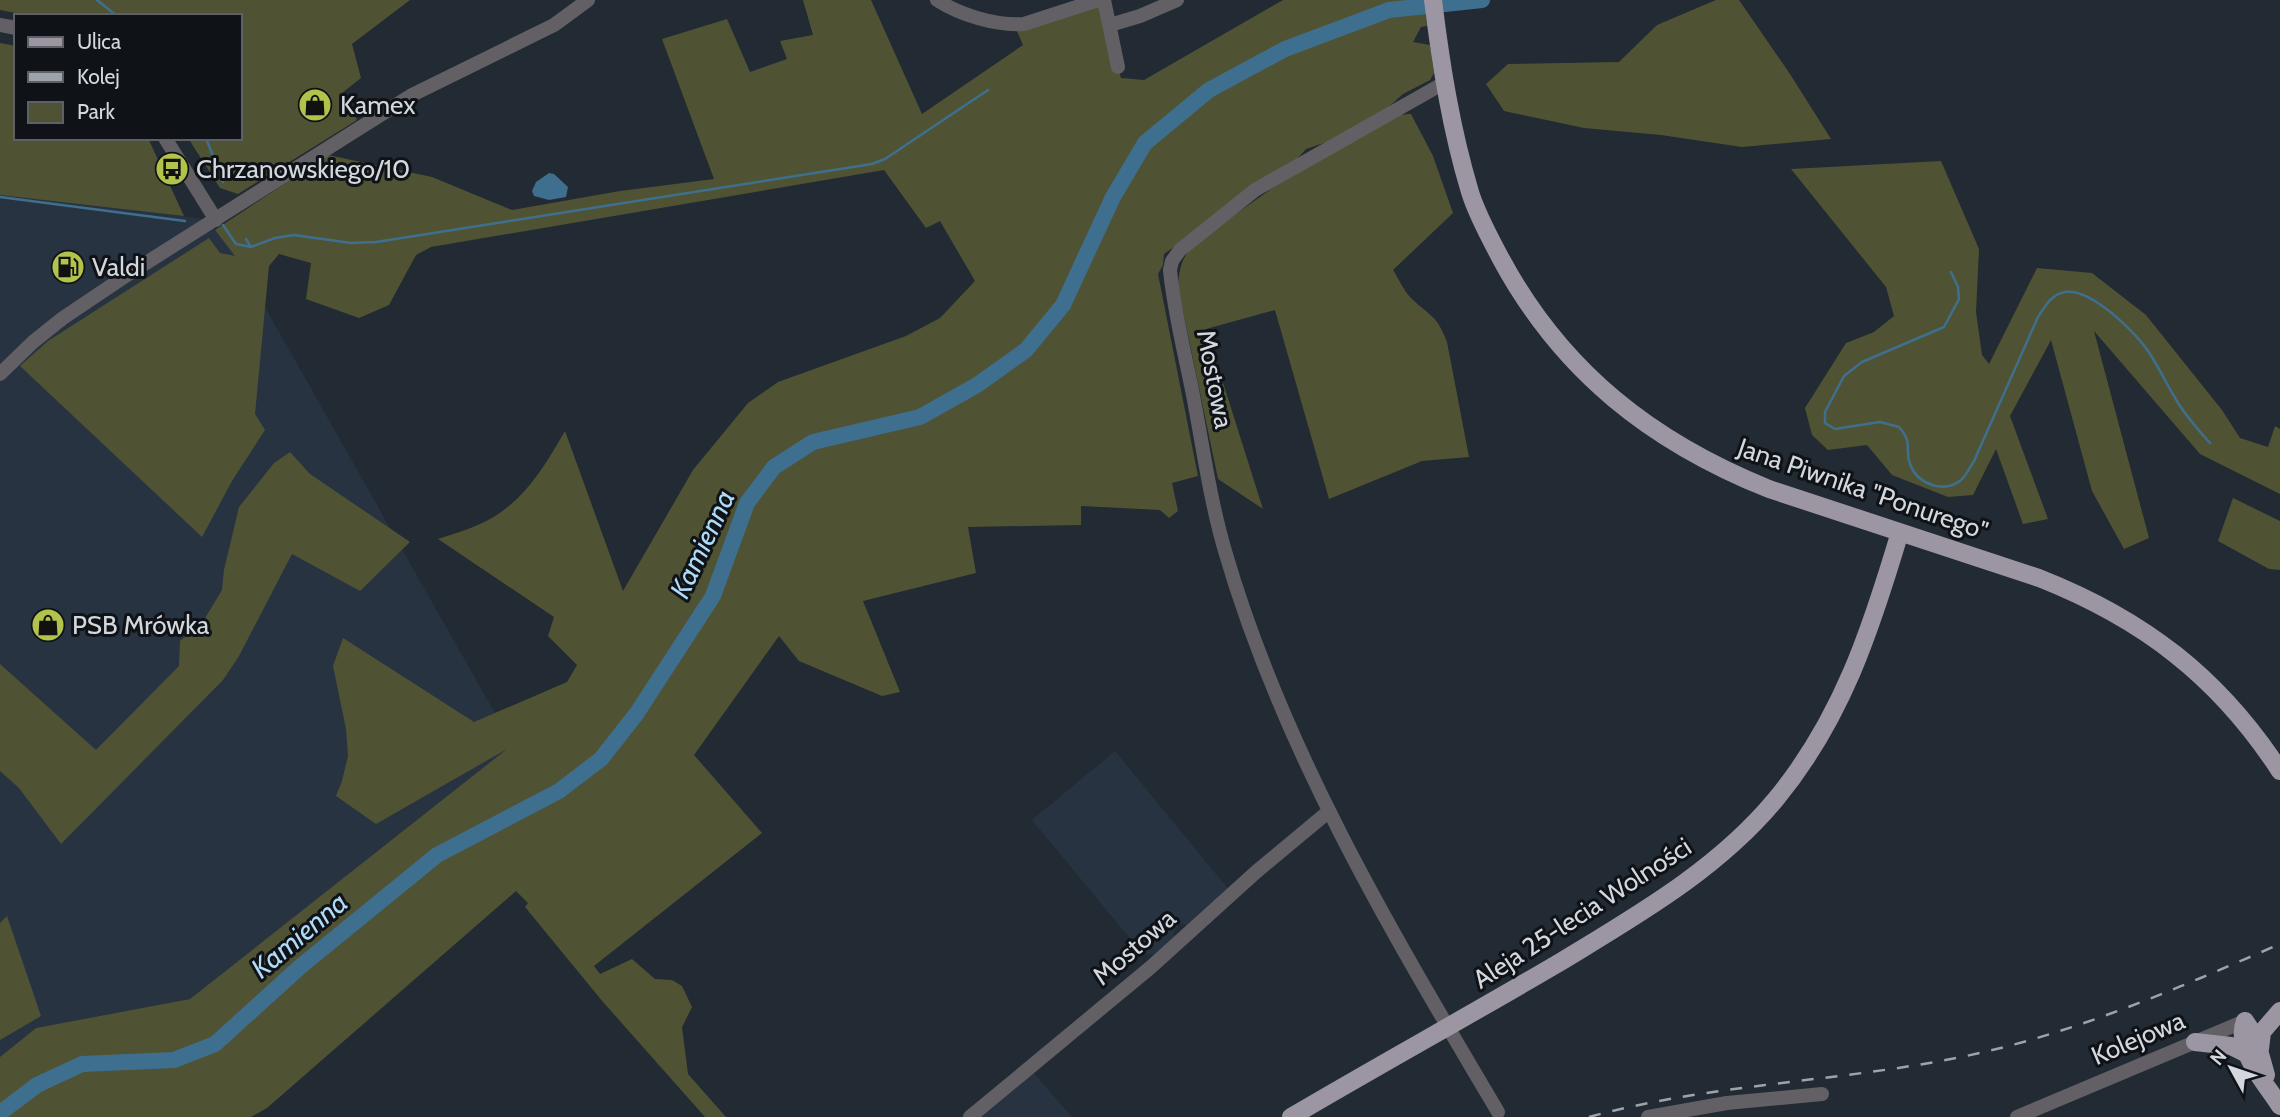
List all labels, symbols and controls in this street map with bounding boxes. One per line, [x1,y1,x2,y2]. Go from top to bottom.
legend [14,14,242,140]
text: Ulica [77,29,121,54]
text: Kolej [77,64,120,90]
shop icon: Kamex [296,86,334,124]
place label: Kamex [340,89,416,121]
text: Park [77,99,115,124]
bus stop icon: Chrzanowskiego/10 [153,150,191,188]
place label: Chrzanowskiego/10 [196,153,410,185]
fuel station icon: Valdi [49,248,87,286]
place label: Valdi [92,251,145,283]
street label: Mostowa [1190,327,1240,432]
street label: Jana Piwnika "Ponurego" [1733,431,1992,547]
water label: Kamienna [662,484,742,604]
shop icon: PSB Mrówka [29,606,67,644]
place label: PSB Mrówka [72,609,210,641]
street label: Aleja 25-lecia Wolności [1467,831,1697,995]
water label: Kamienna [244,885,354,985]
street label: Mostowa [1086,902,1183,992]
street label: Kolejowa [2086,1004,2190,1072]
north arrow [2196,1033,2266,1103]
text: N [2205,1045,2231,1070]

